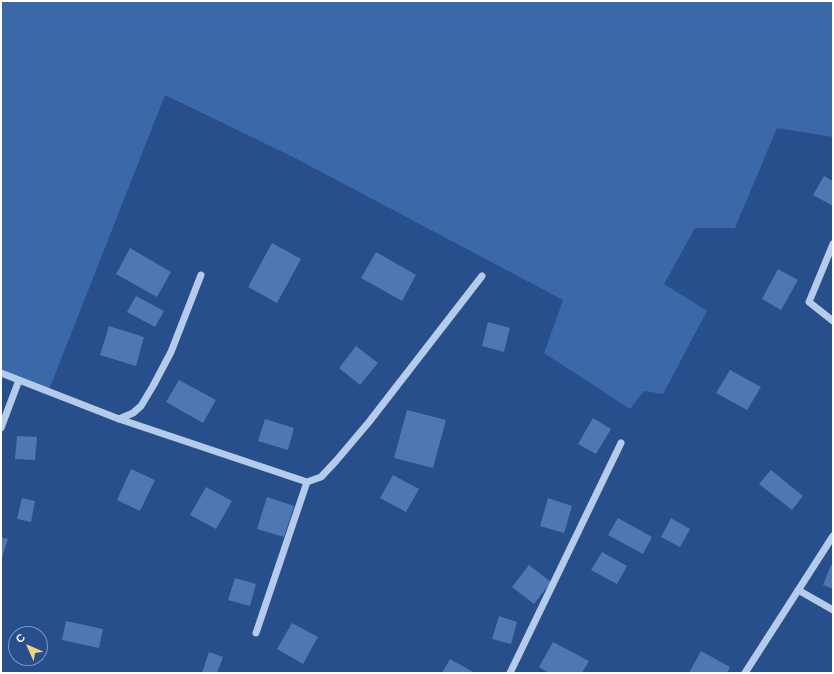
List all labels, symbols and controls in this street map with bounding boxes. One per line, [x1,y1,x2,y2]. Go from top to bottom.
north arrow [8,626,48,666]
text: С [12,630,27,645]

